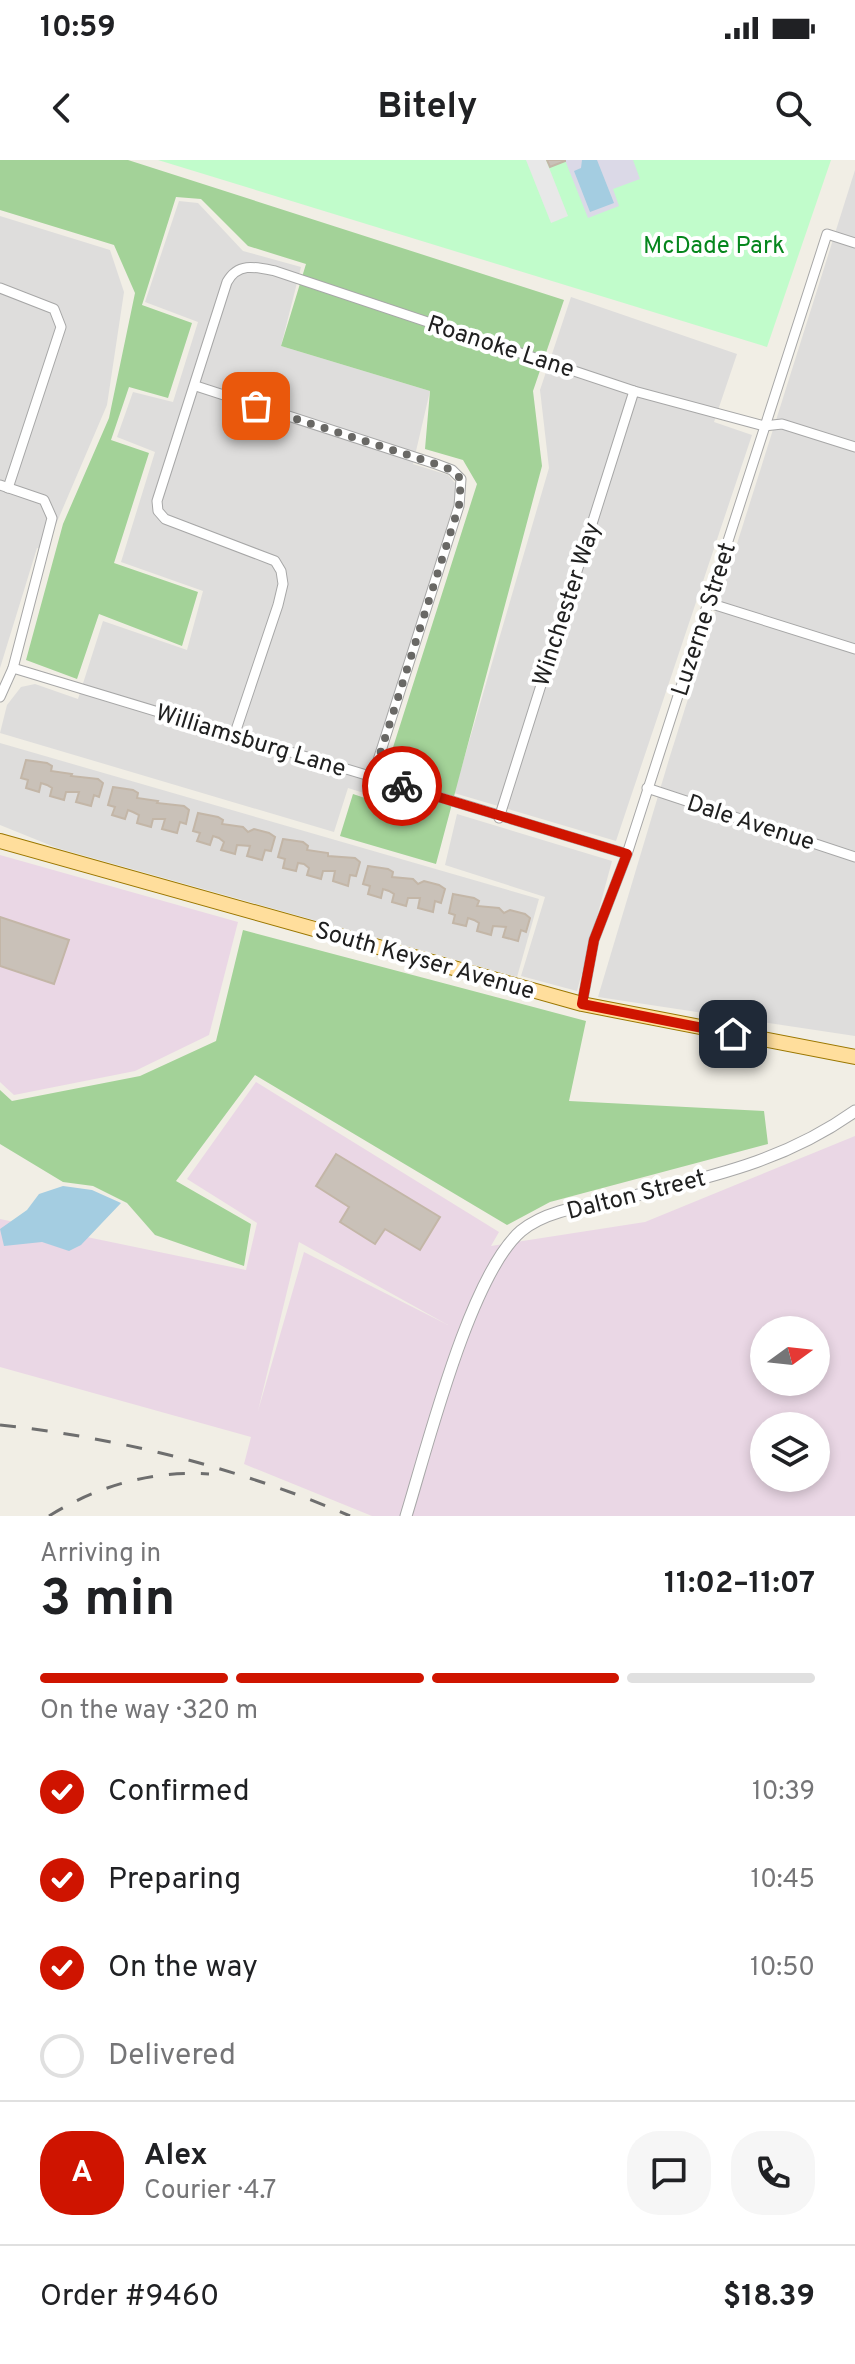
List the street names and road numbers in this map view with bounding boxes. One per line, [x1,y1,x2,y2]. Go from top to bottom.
street label: Roanoke Lane [423,310,578,386]
street label: Winchester Way [527,519,609,691]
street label: Luzerne Street [666,539,744,700]
street label: Williamsburg Lane [152,699,349,785]
street label: Dale Avenue [683,789,818,859]
street label: South Keyser Avenue [311,916,538,1008]
street label: Dalton Street [564,1164,709,1228]

